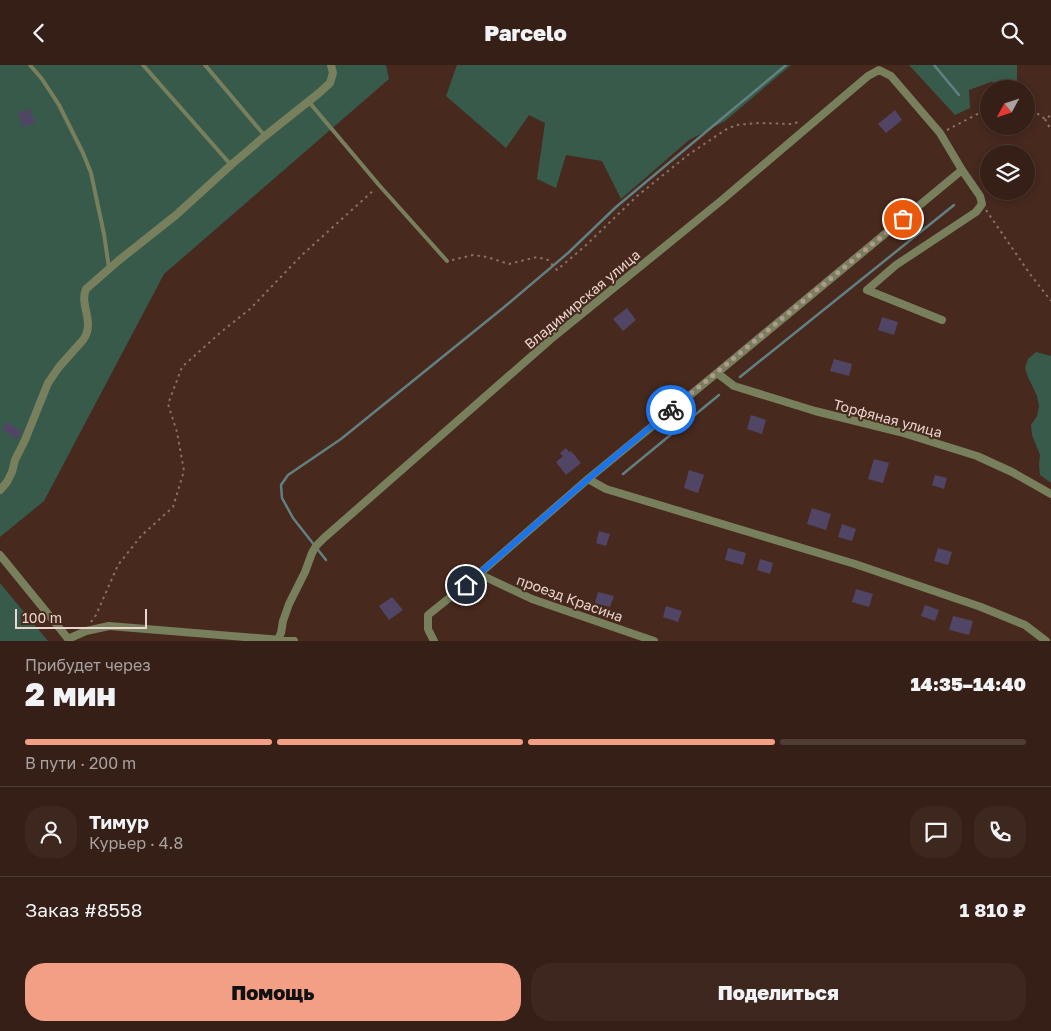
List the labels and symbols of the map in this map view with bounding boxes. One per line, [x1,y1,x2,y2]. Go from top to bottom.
north arrow [980,80,1035,135]
pin [882,198,924,240]
street label: Владимирская улица [521,246,643,352]
courier [646,385,696,435]
street label: Торфяная улица [832,395,944,441]
pin [445,564,487,606]
street label: проезд Красина [515,571,625,625]
scale bar [15,606,148,629]

